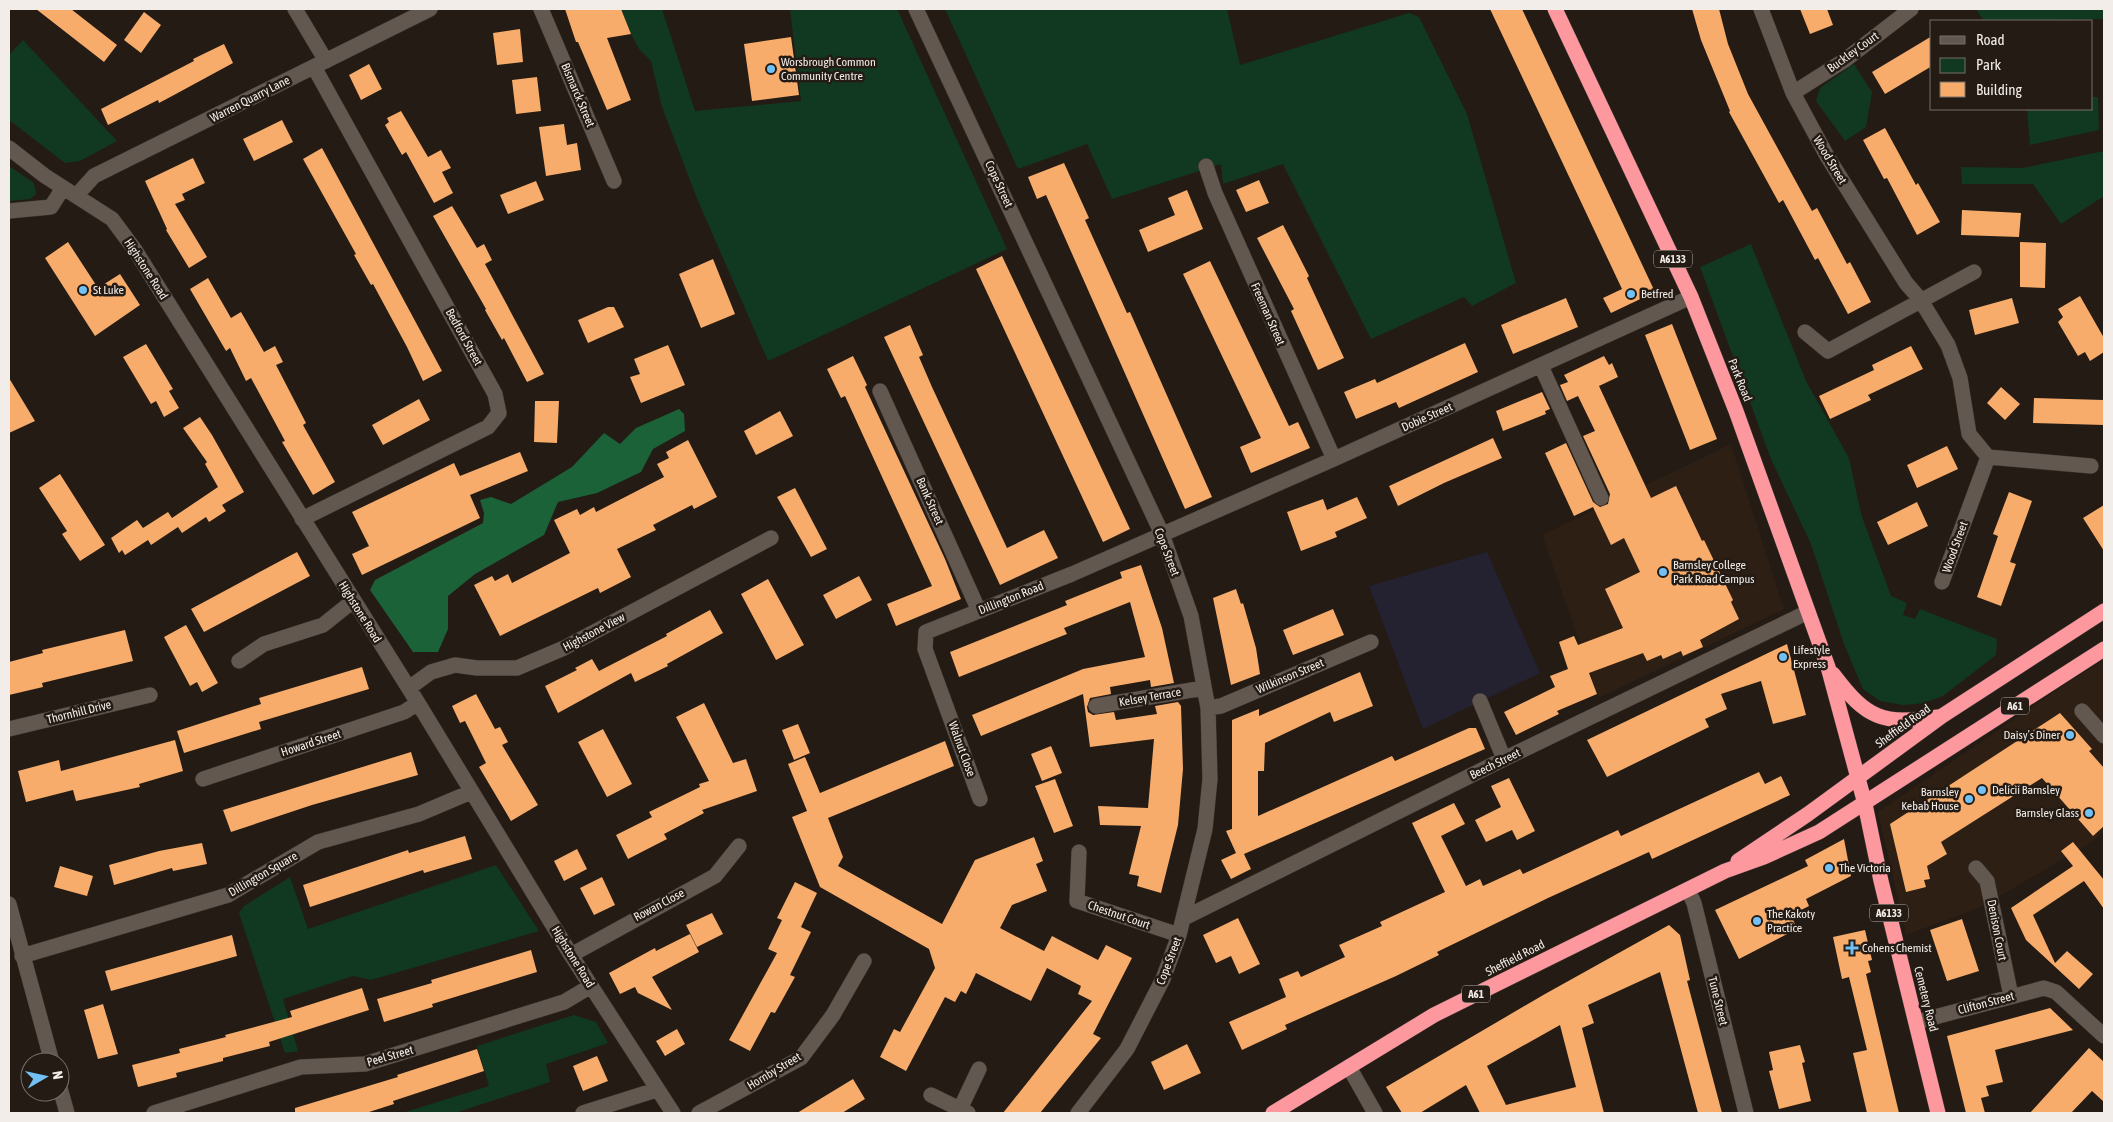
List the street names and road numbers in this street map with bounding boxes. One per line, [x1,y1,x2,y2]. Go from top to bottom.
street label: Buckley Court [1825,28,1882,75]
street label: Bismarck Street [558,61,598,130]
street label: Warren Quarry Lane [208,73,292,125]
street label: Wood Street [1810,134,1850,187]
street label: Cope Street [982,158,1016,210]
street label: Highstone Road [121,236,171,302]
road number: A6133 [1654,250,1692,268]
street label: Freeman Street [1248,281,1288,348]
street label: Bedford Street [443,306,486,368]
street label: Park Road [1725,357,1755,403]
street label: Dobie Street [1399,399,1455,434]
street label: Bank Street [913,475,947,527]
street label: Wood Street [1939,519,1971,574]
street label: Cope Street [1151,526,1183,578]
street label: Highstone Road [336,579,384,645]
street label: Dillington Road [976,579,1046,617]
street label: Highstone View [561,610,627,654]
street label: Wilkinson Street [1254,655,1326,696]
street label: Kelsey Terrace [1118,685,1182,709]
street label: Thornhill Drive [45,697,113,727]
road number: A61 [2001,698,2029,714]
street label: Sheffield Road [1873,701,1933,751]
street label: Walnut Close [946,720,978,778]
street label: Howard Street [279,727,343,759]
street label: Beech Street [1467,745,1523,782]
street label: Dillington Square [226,849,300,899]
street label: Rowan Close [631,886,687,924]
street label: Chestnut Court [1086,898,1152,932]
street label: Denison Court [1984,898,2010,962]
road number: A6133 [1870,904,1908,921]
street label: Highstone Road [549,924,597,990]
street label: Cope Street [1153,935,1185,987]
street label: Sheffield Road [1483,937,1547,979]
street label: Cemetery Road [1911,965,1941,1033]
street label: Tune Street [1705,975,1731,1027]
road number: A61 [1462,986,1490,1002]
street label: Clifton Street [1956,989,2016,1017]
street label: Peel Street [365,1043,415,1069]
street label: Hornby Street [744,1049,804,1093]

